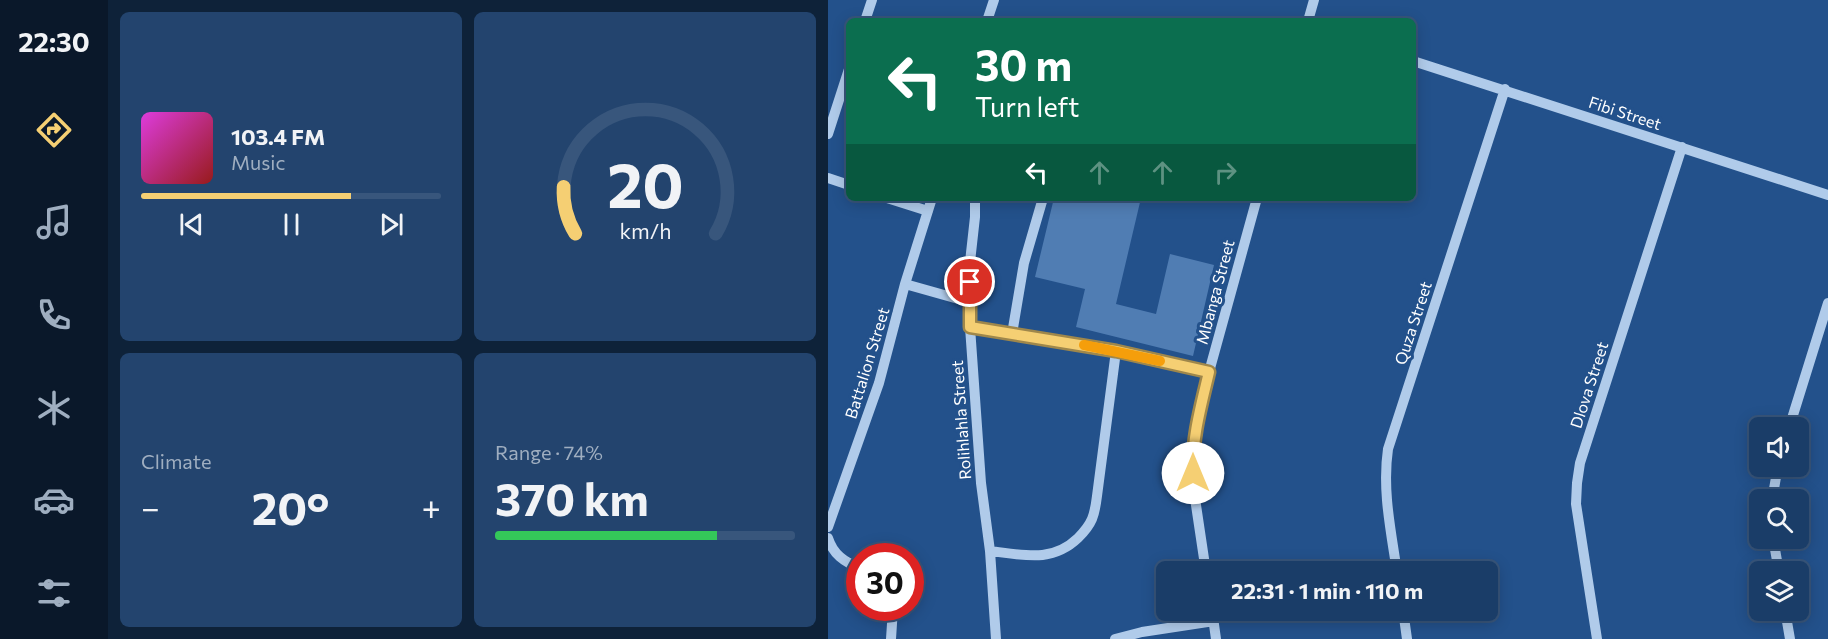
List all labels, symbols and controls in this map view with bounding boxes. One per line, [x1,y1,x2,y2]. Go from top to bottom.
text: 22:30 [18,25,90,58]
text: 30 m [975,38,1072,90]
icon: left [876,42,954,120]
text: Turn left [975,90,1079,123]
street label: Fibi Street [1586,92,1664,133]
icon: directions [33,109,75,151]
text: 103.4 FM [231,123,325,150]
text: 20 [607,145,683,221]
text: Music [231,150,285,174]
icon: left [1020,156,1053,189]
icon: ahead [1083,156,1116,189]
icon: ahead [1146,156,1179,189]
icon: right [1209,156,1242,189]
icon: music [33,201,75,243]
icon: previous [175,208,208,241]
icon: pause [275,208,308,241]
icon: next [375,208,408,241]
text: km/h [619,217,671,243]
street label: Mbanga Street [1191,237,1238,346]
pin [944,256,995,307]
icon: arrive [953,265,986,298]
street label: Quza Street [1390,278,1435,367]
icon: phone [33,294,75,336]
street label: Battalion Street [841,304,893,421]
street label: Dlova Street [1566,339,1612,430]
street label: Rolihlahla Street [947,359,974,480]
icon: climate [33,387,75,429]
map controls [1749,417,1809,621]
button: sound [1749,417,1809,477]
text: Range · 74% [495,440,603,464]
position arrow [1161,441,1225,505]
text: Climate [141,449,211,473]
text: 370 km [495,470,649,525]
icon: car [33,479,75,521]
text: 20° [252,479,330,534]
text: − [141,486,160,527]
text: + [422,486,441,527]
button: search [1749,489,1809,549]
speed limit sign: 30 [846,543,924,621]
button: layers [1749,561,1809,621]
icon: filters [33,572,75,614]
text: 22:31 · 1 min · 110 m [1231,577,1423,604]

